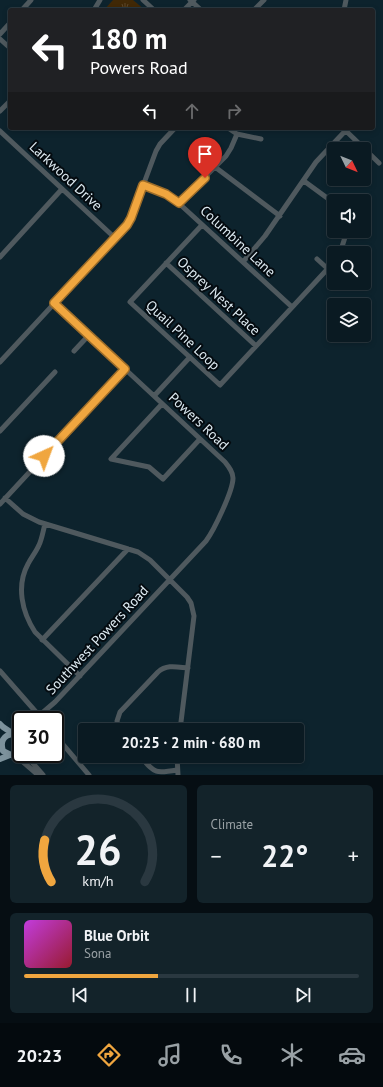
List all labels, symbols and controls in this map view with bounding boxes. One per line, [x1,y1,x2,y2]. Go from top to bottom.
text: 180 m [90,20,167,57]
icon: left [24,24,76,76]
text: Powers Road [90,56,188,79]
icon: left [139,100,161,122]
icon: ahead [181,100,203,122]
icon: right [223,100,245,122]
pin [188,137,222,178]
street label: Larkwood Drive [26,138,106,214]
north arrow [327,142,371,186]
map controls [327,142,371,342]
icon: arrive [194,143,216,165]
button: sound [327,194,371,238]
street label: Columbine Lane [197,202,279,280]
button: search [327,246,371,290]
street label: Osprey Nest Place [174,253,264,339]
street label: Quail Pine Loop [142,296,224,374]
button: layers [327,298,371,342]
street label: Powers Road [165,389,233,453]
position arrow [23,435,65,477]
street label: Southwest Powers Road [42,582,152,698]
speed limit sign: 30 [12,711,64,763]
text: 20:25 · 2 min · 680 m [122,733,260,752]
text: Climate [211,816,253,833]
text: 26 [75,823,122,876]
text: 22° [261,836,308,875]
text: − [211,842,222,870]
text: + [348,842,359,870]
text: km/h [83,871,114,890]
text: Blue Orbit [84,926,149,945]
text: Sona [84,945,111,962]
icon: previous [69,984,91,1006]
icon: pause [180,984,202,1006]
icon: next [292,984,314,1006]
icon: directions [95,1041,123,1069]
icon: music [156,1041,184,1069]
icon: phone [217,1041,245,1069]
icon: climate [278,1041,306,1069]
icon: car [338,1041,366,1069]
text: 20:23 [16,1044,62,1067]

